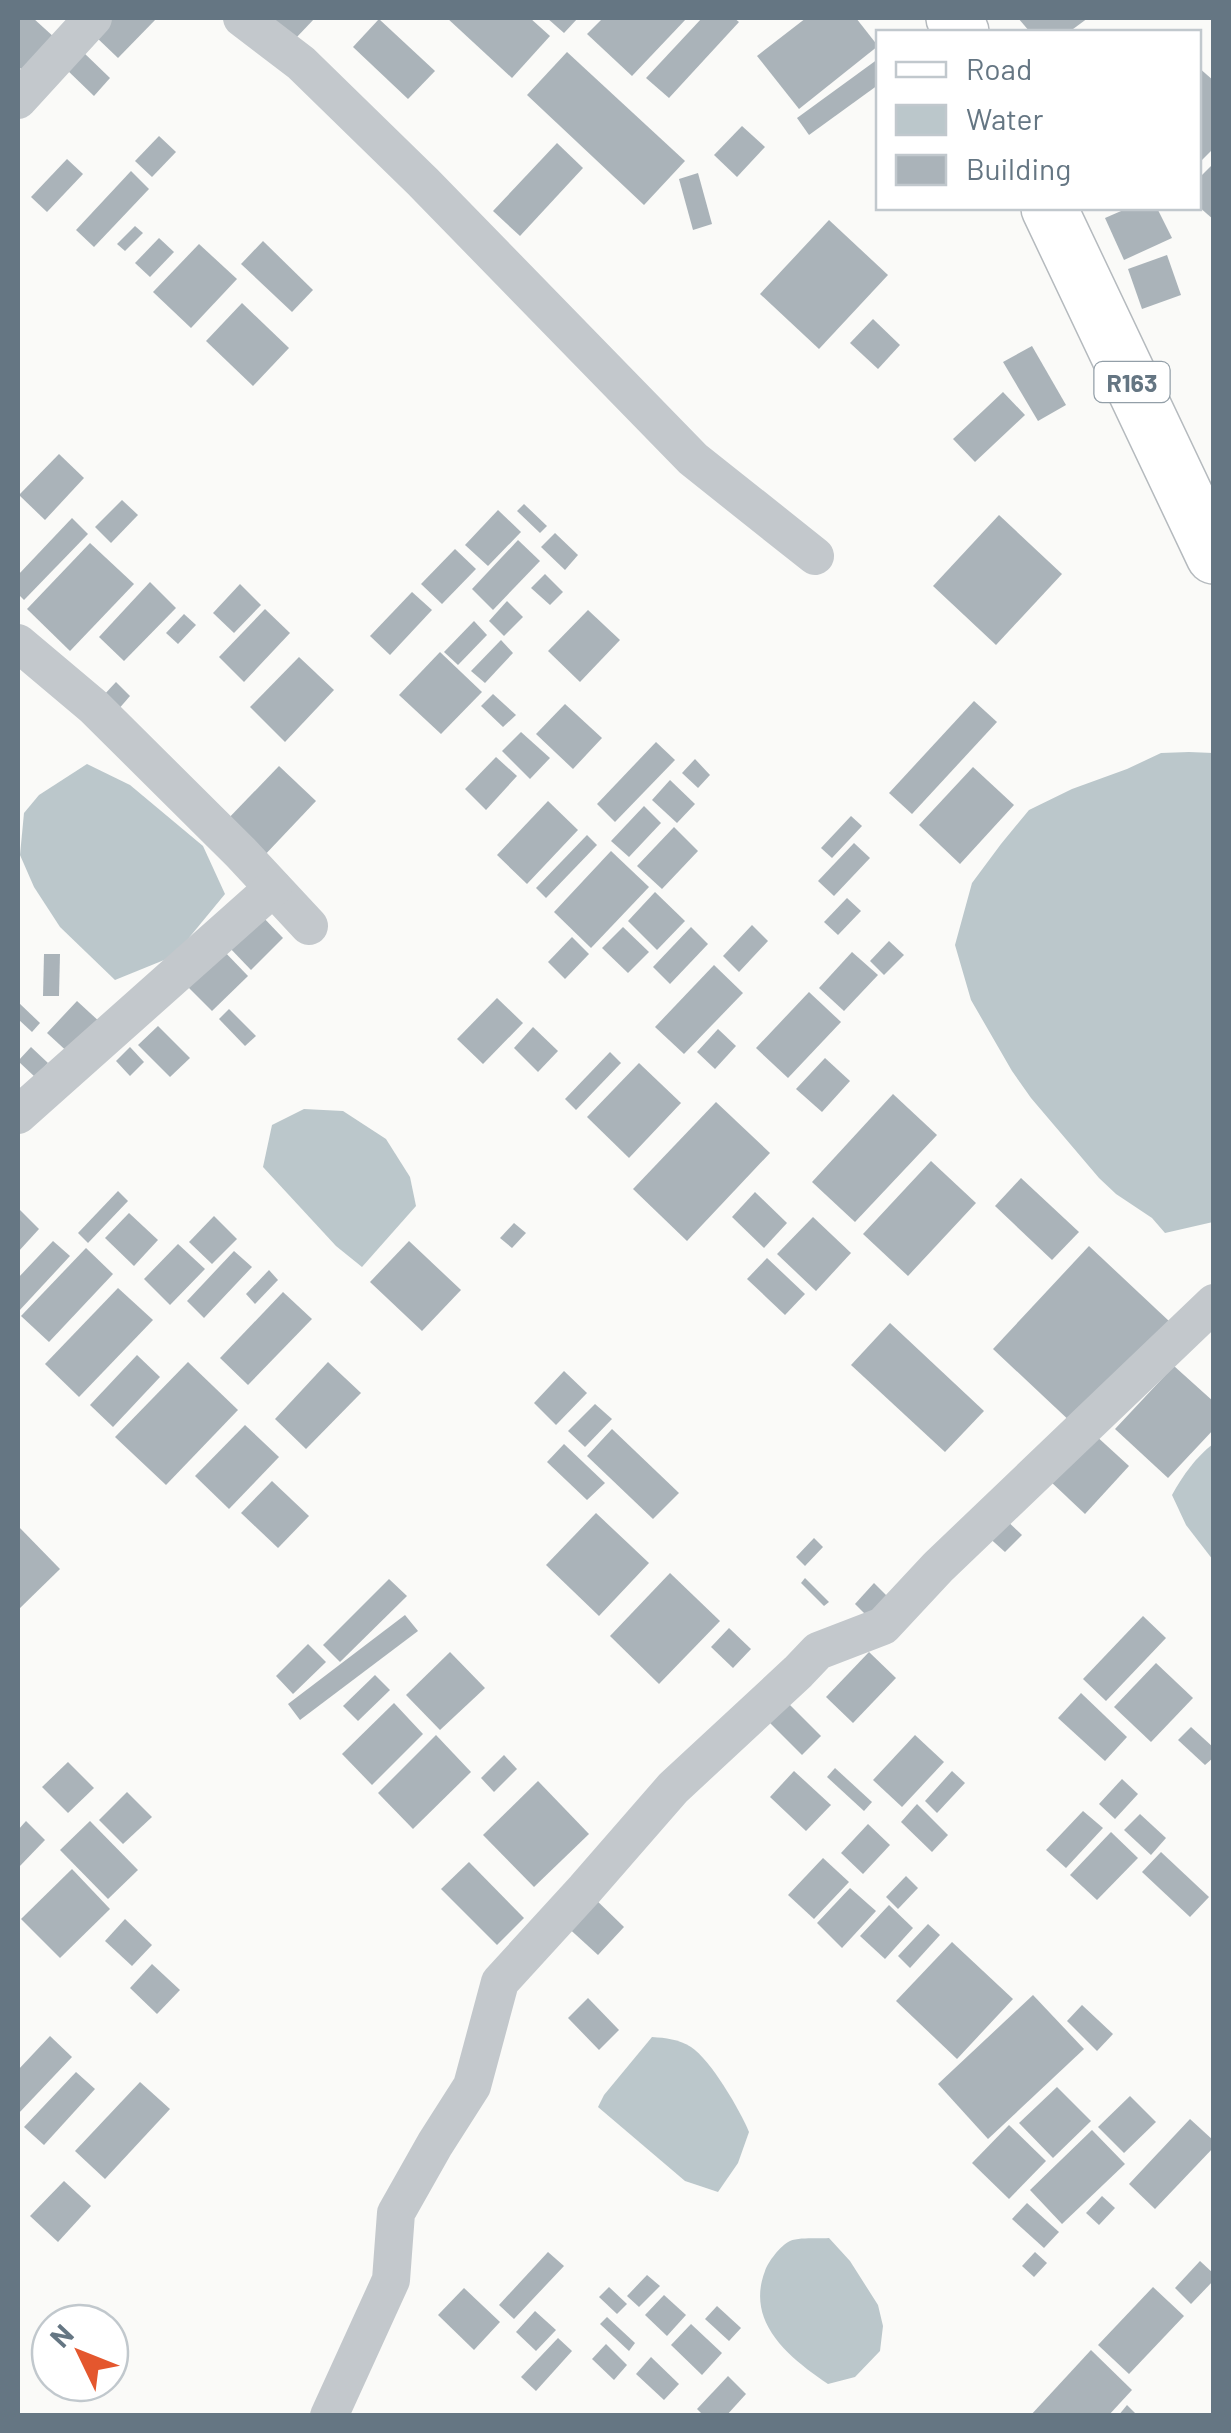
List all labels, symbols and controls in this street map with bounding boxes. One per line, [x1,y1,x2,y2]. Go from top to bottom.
legend [876,30,1201,210]
text: Road [966,50,1032,86]
text: Water [966,100,1044,136]
text: Building [966,150,1071,186]
road number: R163 [1094,362,1170,402]
north arrow [30,2303,130,2403]
text: N [42,2317,80,2354]

